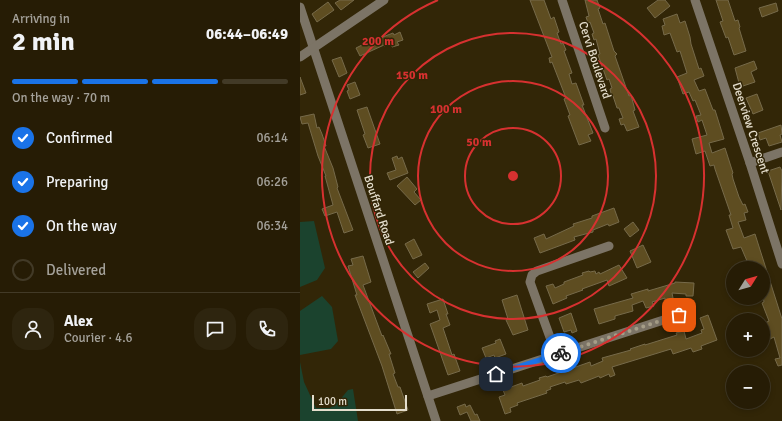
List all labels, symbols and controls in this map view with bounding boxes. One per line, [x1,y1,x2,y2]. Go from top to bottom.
text: Arriving in [12,11,70,27]
street label: Cervi Boulevard [575,19,614,101]
text: 06:44–06:49 [206,25,288,43]
text: 2 min [12,26,75,58]
text: 200 m [362,34,394,49]
text: 150 m [396,68,428,83]
street label: Deerview Crescent [729,80,772,176]
text: On the way · 70 m [12,90,110,106]
text: 100 m [430,102,462,117]
icon: check [12,127,34,149]
text: Confirmed [46,129,113,147]
text: 06:14 [256,130,288,146]
text: 50 m [466,135,492,150]
centre of rings [506,169,520,183]
icon: check [12,171,34,193]
text: Preparing [46,173,109,191]
street label: Bouffard Road [360,173,397,247]
text: 06:26 [256,174,288,190]
icon: check [12,215,34,237]
text: On the way [46,217,117,235]
text: 06:34 [256,218,288,234]
text: Delivered [46,261,106,279]
north arrow [726,261,770,305]
map controls [726,261,770,409]
pin [662,298,696,332]
icon: bag [668,304,690,326]
button: person [12,308,54,350]
button: chat [194,308,236,350]
button: phone [246,308,288,350]
text: Alex [64,312,93,330]
button: + [726,313,770,357]
text: Courier · 4.6 [64,330,133,346]
courier [541,333,581,373]
icon: bike [550,342,572,364]
pin [479,357,513,391]
icon: home [485,363,507,385]
button: − [726,365,770,409]
scale bar [312,393,407,412]
text: 100 m [318,395,347,408]

